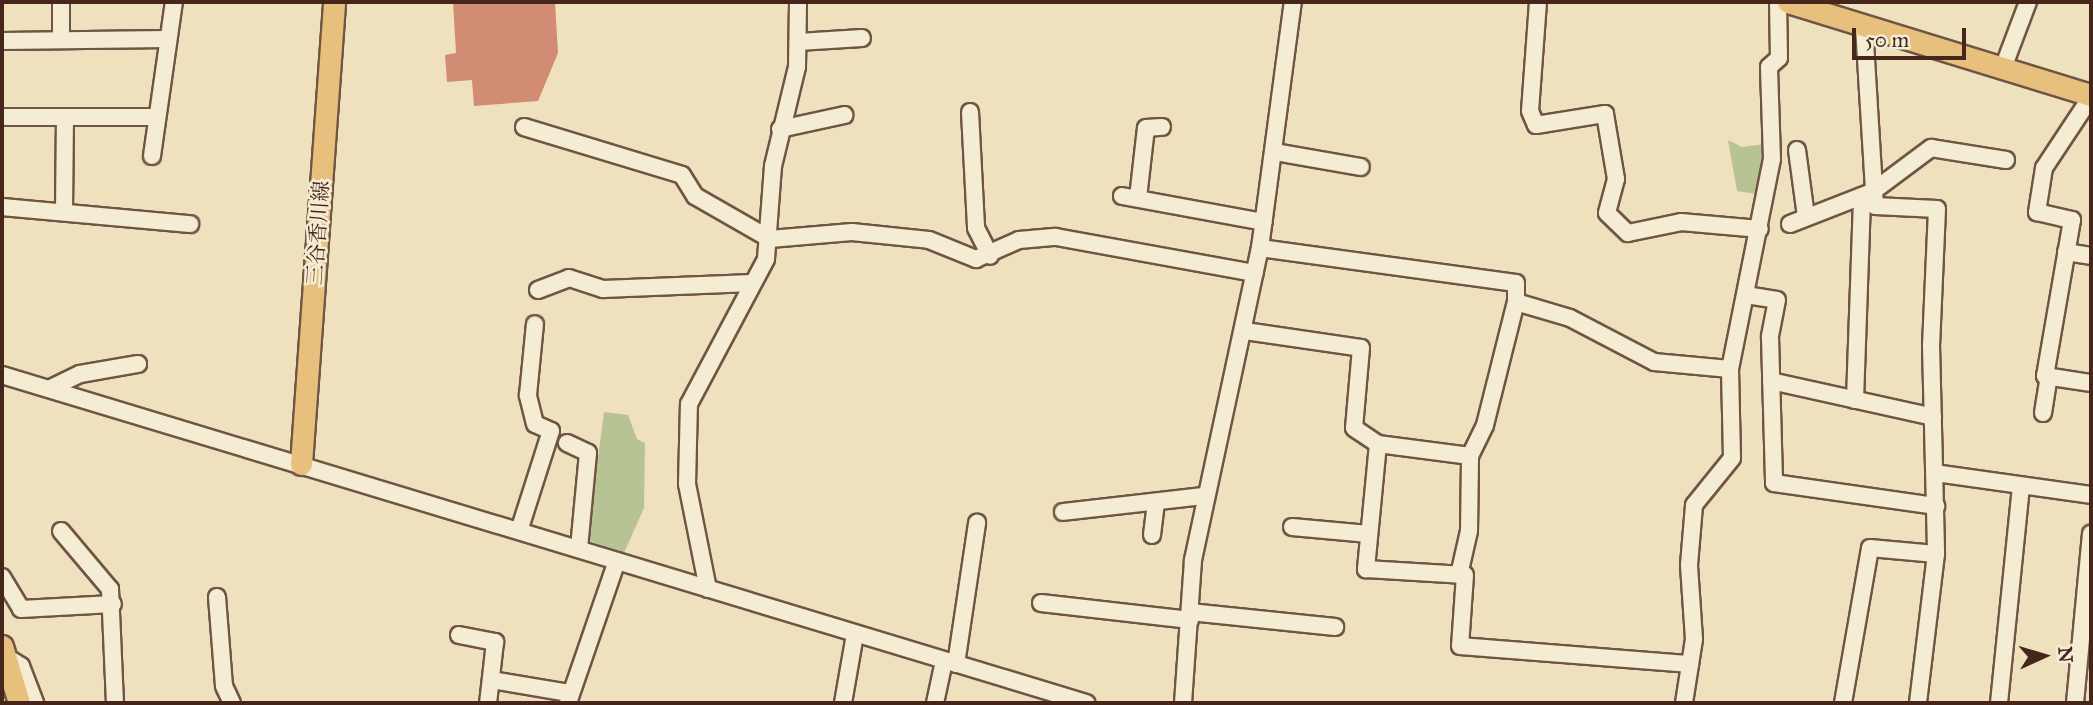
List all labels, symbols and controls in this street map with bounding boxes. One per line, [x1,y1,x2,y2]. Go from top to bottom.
scale bar [1855,14,1969,58]
text: 50 m [1865,27,1909,53]
street label: 三谷香川線 [302,180,334,286]
north arrow [2009,621,2079,691]
text: N [2053,646,2077,663]

